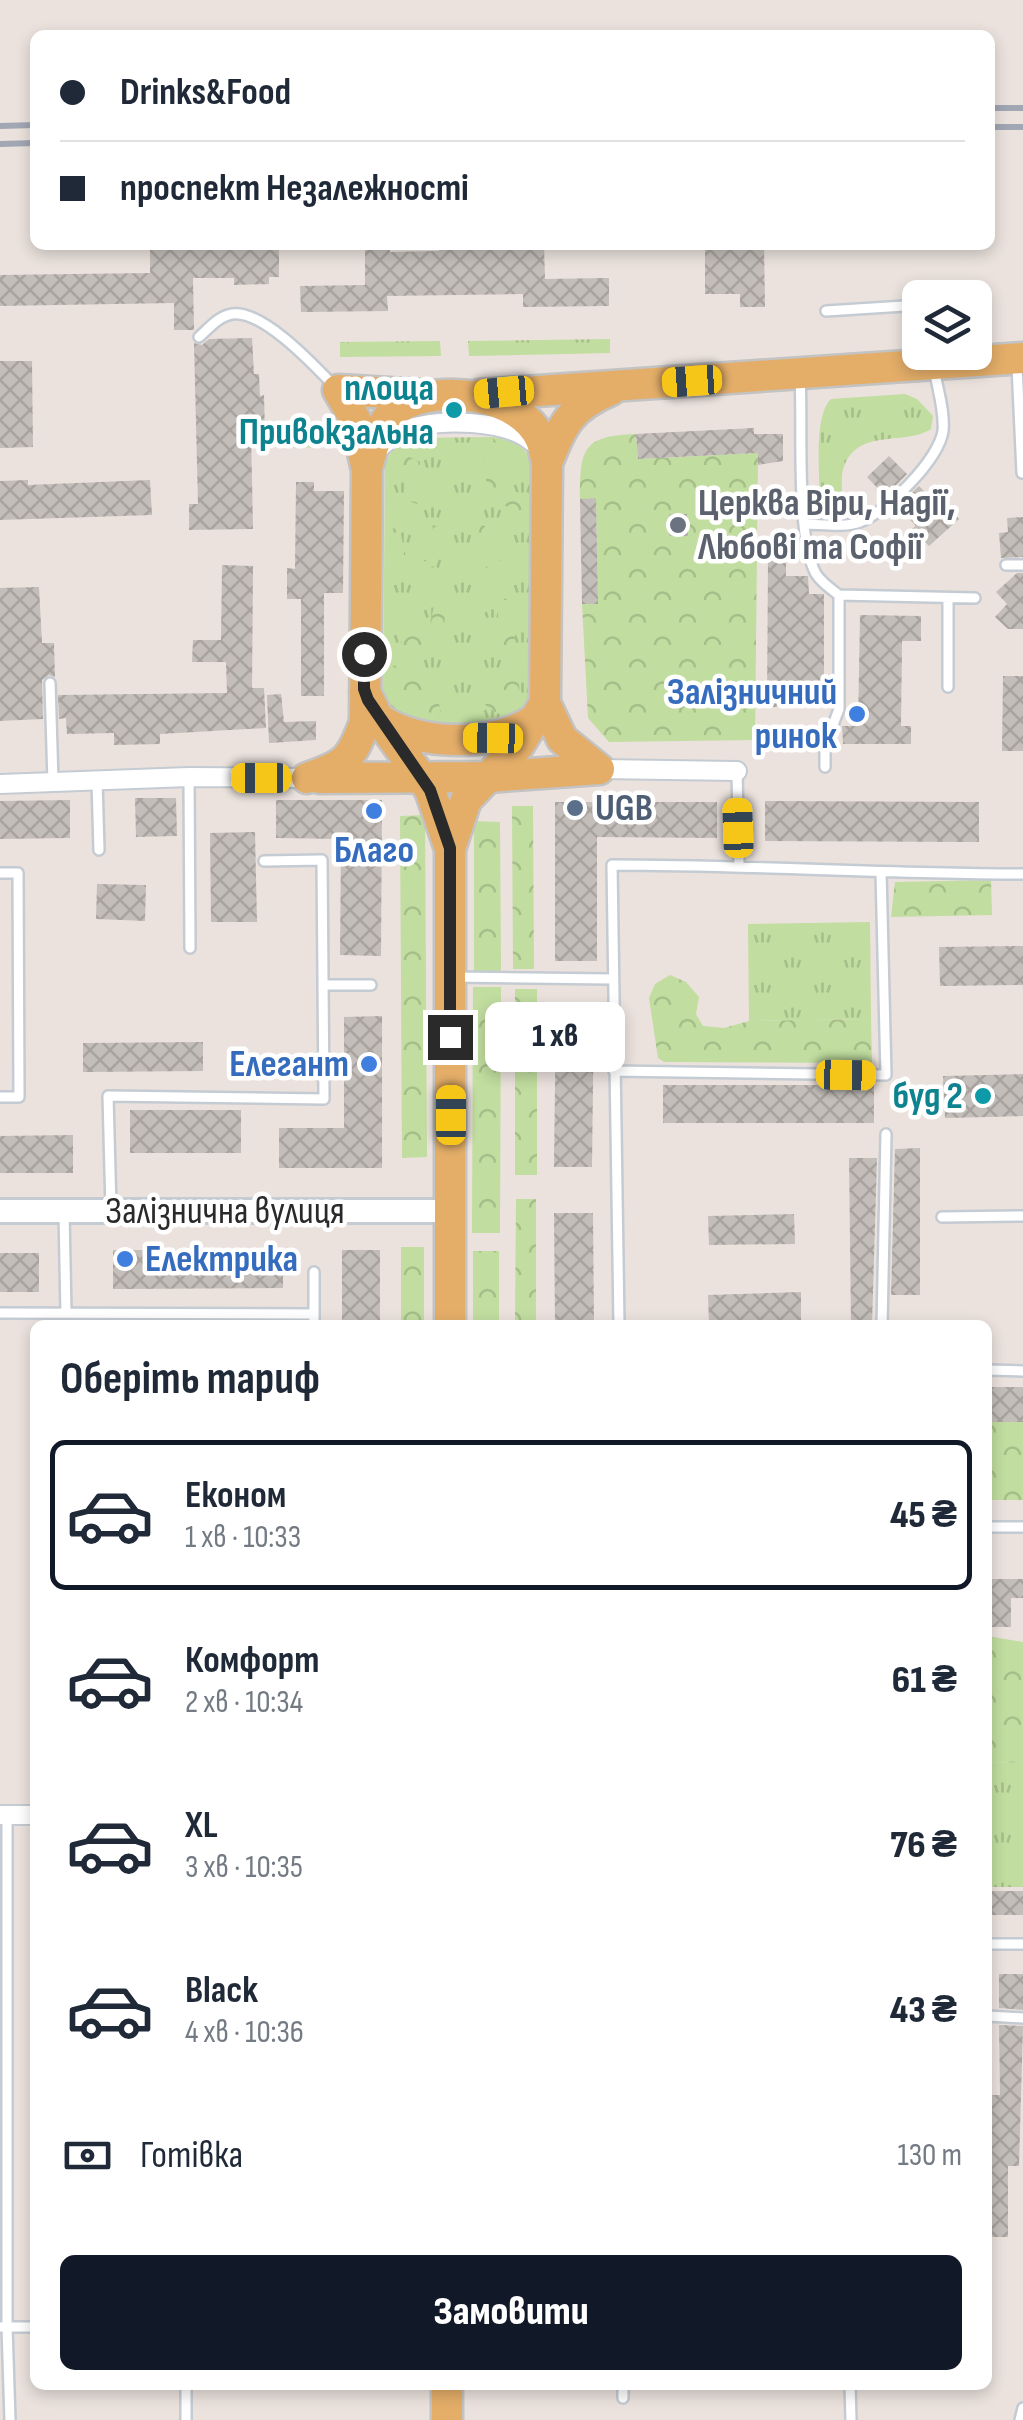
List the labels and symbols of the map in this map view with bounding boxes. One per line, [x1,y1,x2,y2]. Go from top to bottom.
car [661,364,723,398]
place label: площа Привокзальна [239,366,434,455]
car [473,374,535,410]
marker: площа Привокзальна [443,399,465,421]
place label: Церква Віри, Надії, Любові та Софії [697,481,956,570]
marker: Церква Віри, Надії, Любові та Софії [667,514,689,536]
route start [342,632,387,677]
place label: Залізничний ринок [667,670,837,759]
marker: Залізничний ринок [846,703,868,725]
car [463,722,523,754]
car [231,763,291,793]
place label: UGB [595,786,653,831]
marker: UGB [564,797,586,819]
car [722,797,754,859]
marker: Благо [363,800,385,822]
place label: Благо [334,828,414,873]
callout: 1 хв [485,1002,625,1072]
route end [428,1015,473,1060]
place label: Елегант [229,1042,349,1087]
marker: Елегант [358,1053,380,1075]
car [816,1059,876,1091]
place label: буд 2 [892,1074,963,1119]
car [436,1085,466,1145]
marker: буд 2 [972,1085,994,1107]
street label: Залізнична вулиця [105,1189,345,1234]
place label: Електрика [145,1237,298,1282]
marker: Електрика [114,1248,136,1270]

